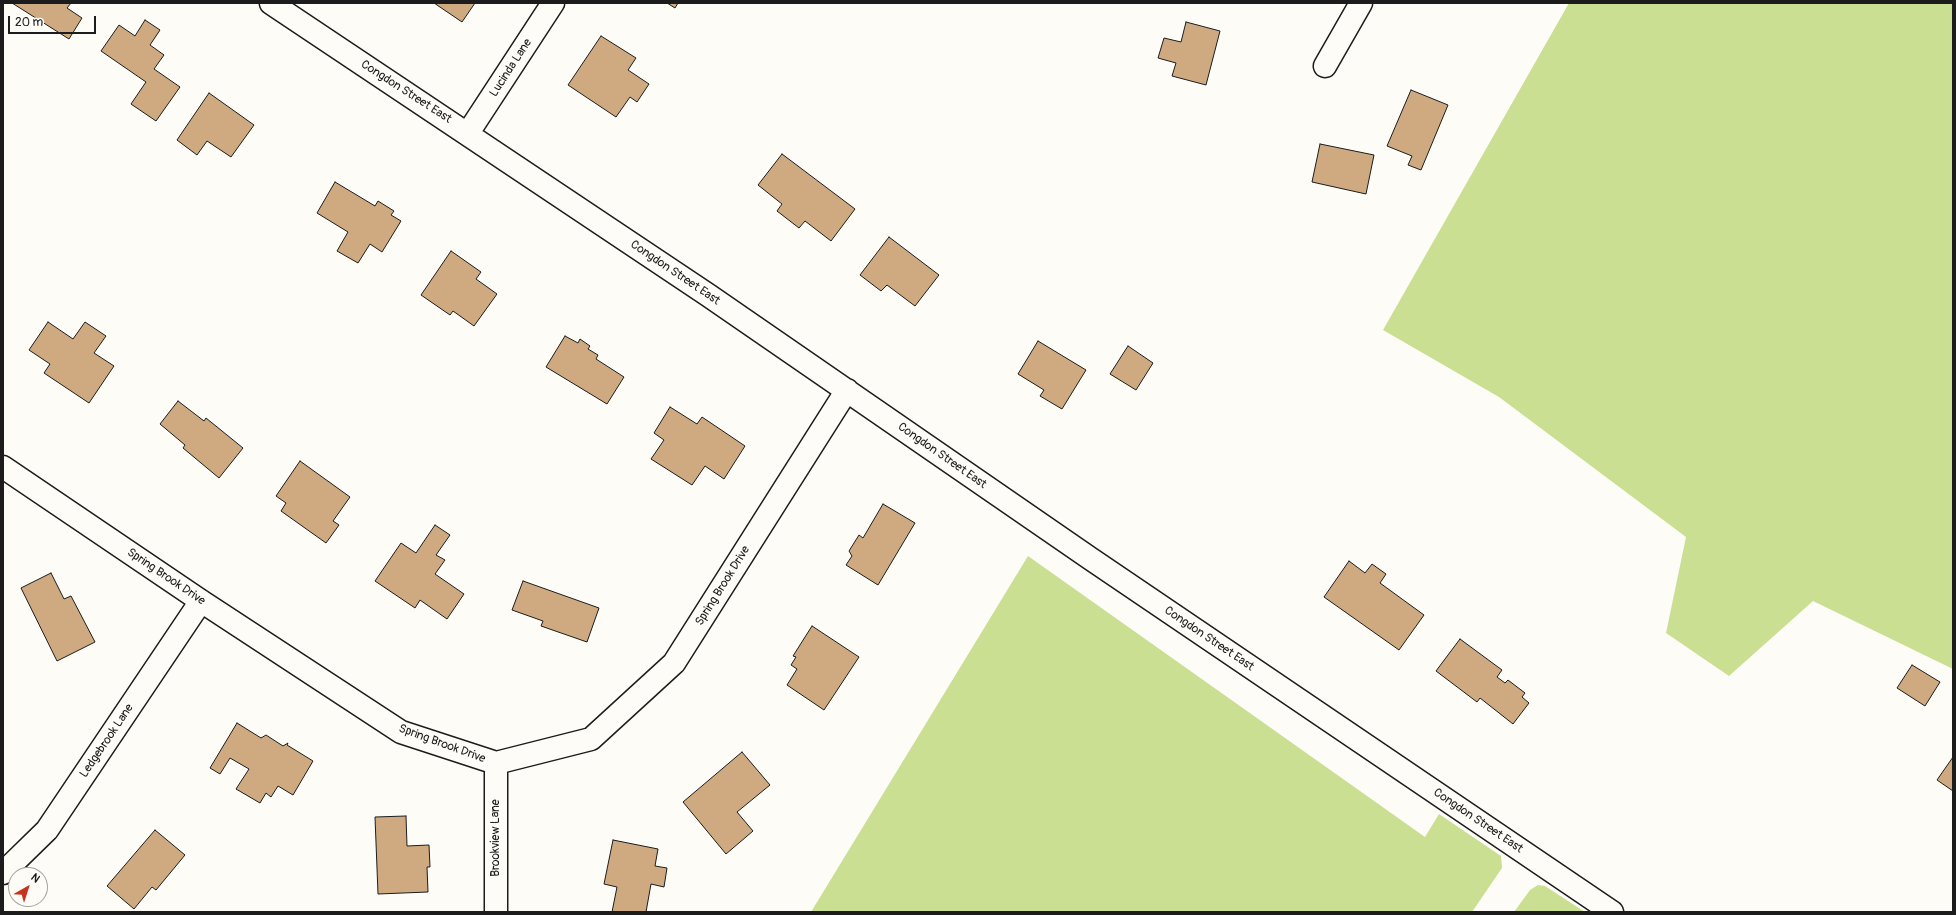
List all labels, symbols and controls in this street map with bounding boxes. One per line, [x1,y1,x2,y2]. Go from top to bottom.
scale bar [10,8,98,34]
text: 20 m [15,15,43,30]
street label: Lucinda Lane [487,36,535,100]
street label: Congdon Street East [358,57,454,127]
street label: Congdon Street East [627,238,723,308]
street label: Congdon Street East [895,420,989,492]
street label: Spring Brook Drive [693,543,753,629]
street label: Spring Brook Drive [124,545,208,609]
street label: Congdon Street East [1161,604,1257,674]
street label: Ledgebrook Lane [77,702,137,780]
street label: Spring Brook Drive [397,722,487,766]
street label: Congdon Street East [1430,786,1526,856]
street label: Brookview Lane [489,799,503,877]
north arrow [8,867,48,907]
text: N [28,871,42,885]

